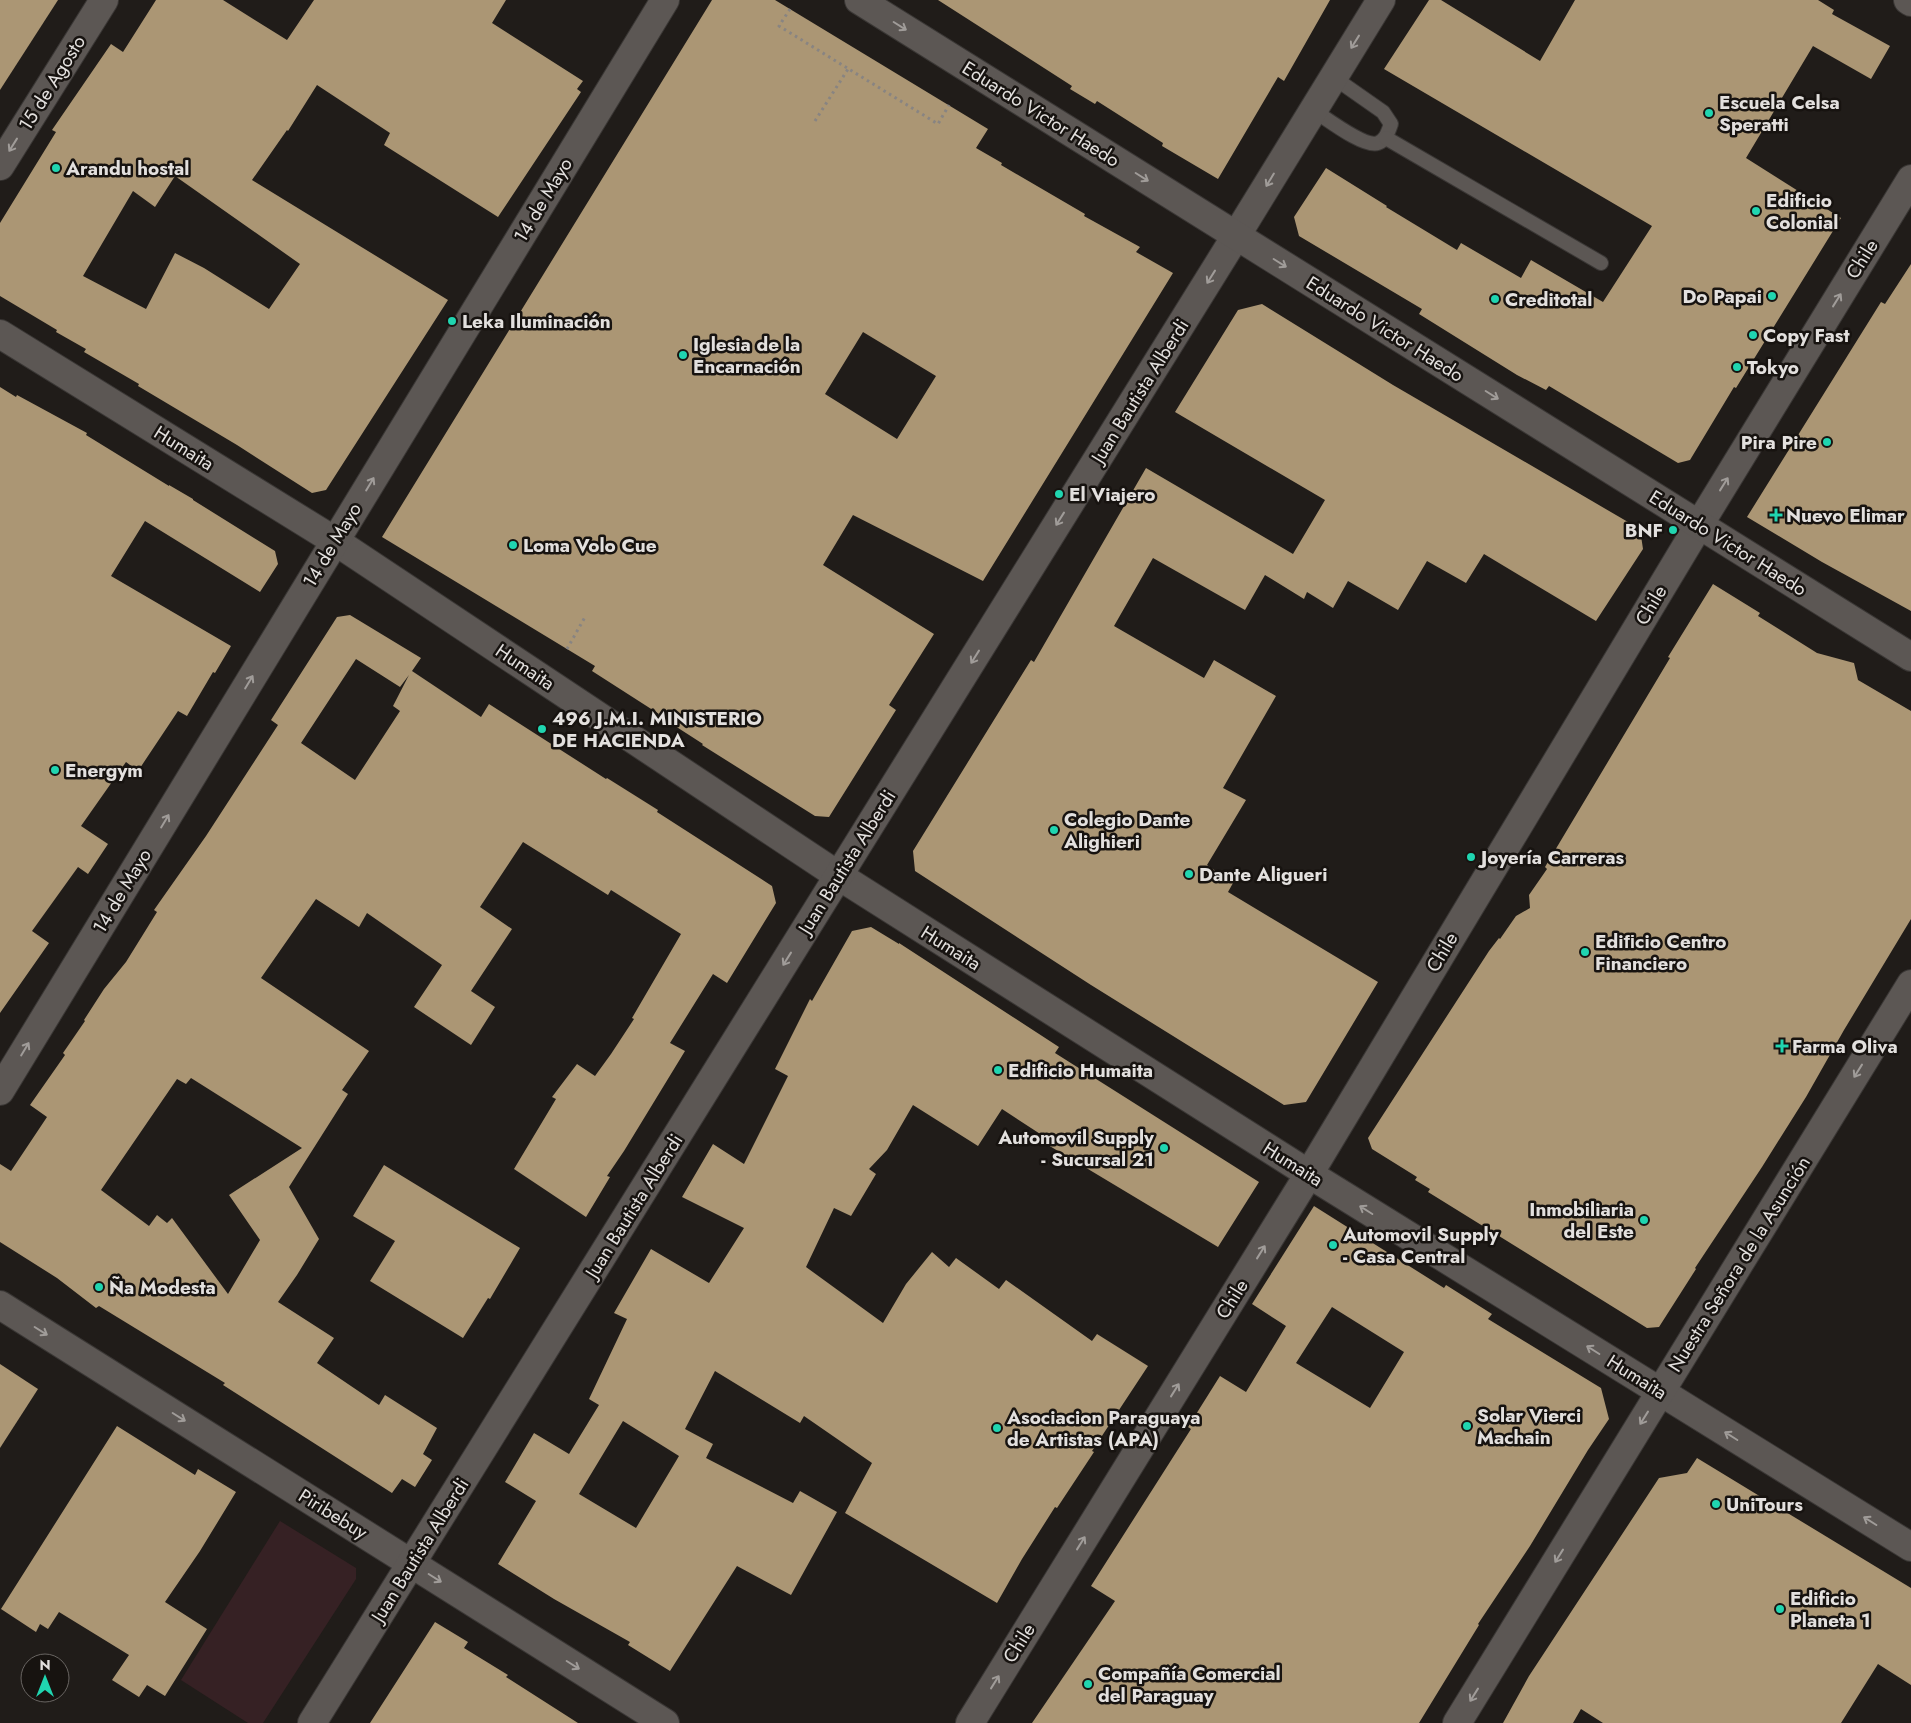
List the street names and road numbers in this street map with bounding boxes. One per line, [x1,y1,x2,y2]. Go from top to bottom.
street label: 15 de Agosto [12,30,92,136]
street label: Eduardo Victor Haedo [957,55,1125,173]
street label: 14 de Mayo [507,153,579,247]
street label: Chile [1839,234,1885,284]
street label: Eduardo Victor Haedo [1301,270,1469,388]
street label: Juan Bautista Alberdi [1083,314,1195,471]
street label: Humaita [149,419,219,477]
street label: Eduardo Victor Haedo [1644,484,1812,602]
street label: 14 de Mayo [296,498,368,592]
street label: Chile [1629,580,1674,630]
street label: Humaita [490,637,560,697]
street label: Juan Bautista Alberdi [790,785,902,942]
street label: 14 de Mayo [86,844,158,938]
street label: Humaita [916,919,986,977]
street label: Chile [1420,927,1465,977]
street label: Juan Bautista Alberdi [577,1129,689,1286]
street label: Humaita [1258,1135,1328,1193]
street label: Nuestra Señora de la Asunción [1661,1151,1817,1377]
street label: Chile [1209,1274,1255,1324]
street label: Humaita [1602,1348,1672,1406]
street label: Juan Bautista Alberdi [363,1473,475,1630]
street label: Piribebuy [293,1482,373,1546]
street label: Chile [996,1618,1042,1668]

